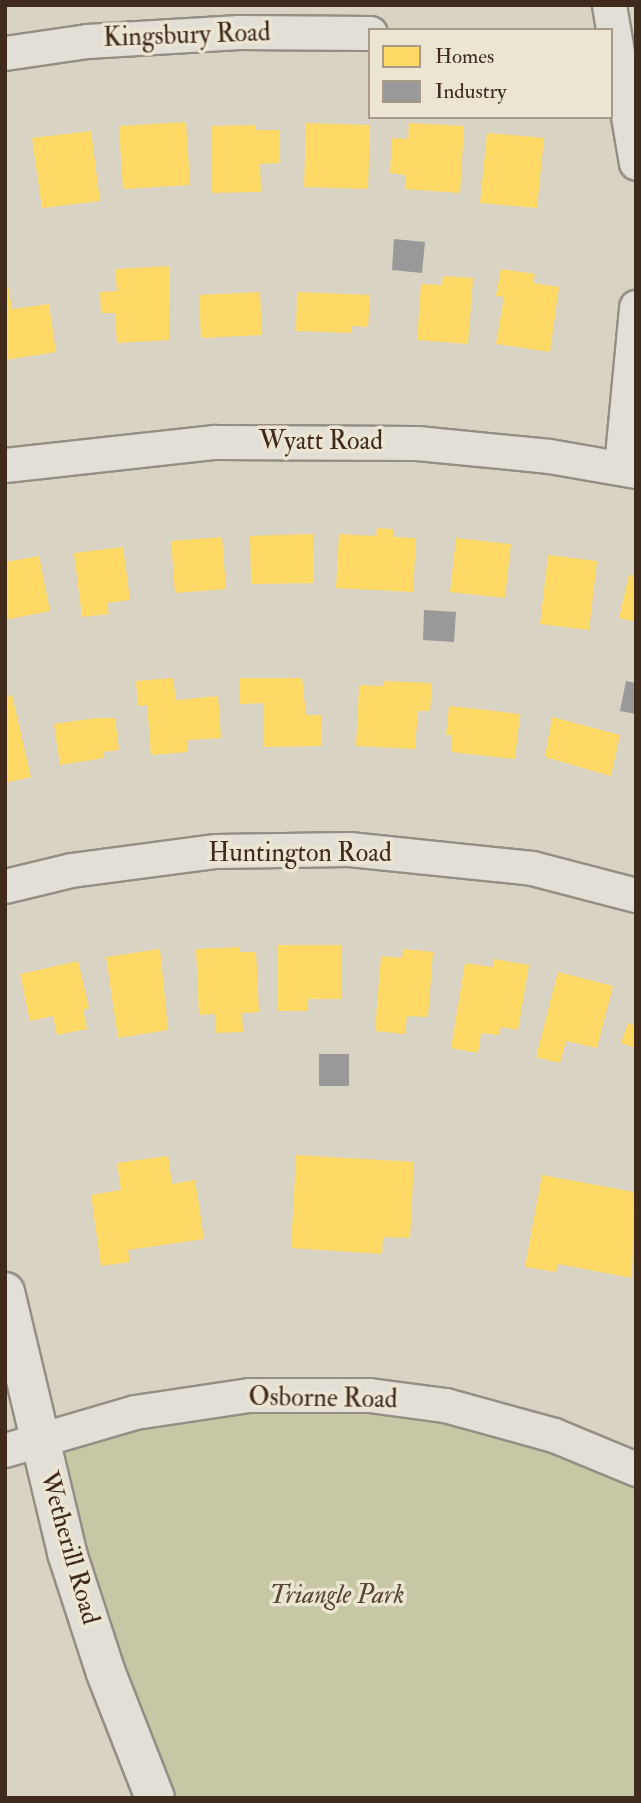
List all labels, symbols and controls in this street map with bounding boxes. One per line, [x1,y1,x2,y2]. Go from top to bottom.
street label: Kingsbury Road [103,17,271,55]
legend [368,28,613,119]
text: Homes [435,43,494,70]
text: Industry [435,78,507,105]
street label: Wyatt Road [259,426,383,458]
street label: Huntington Road [208,838,392,870]
street label: Osborne Road [248,1382,398,1416]
street label: Wetherill Road [32,1468,106,1628]
park label: Triangle Park [269,1580,405,1612]

